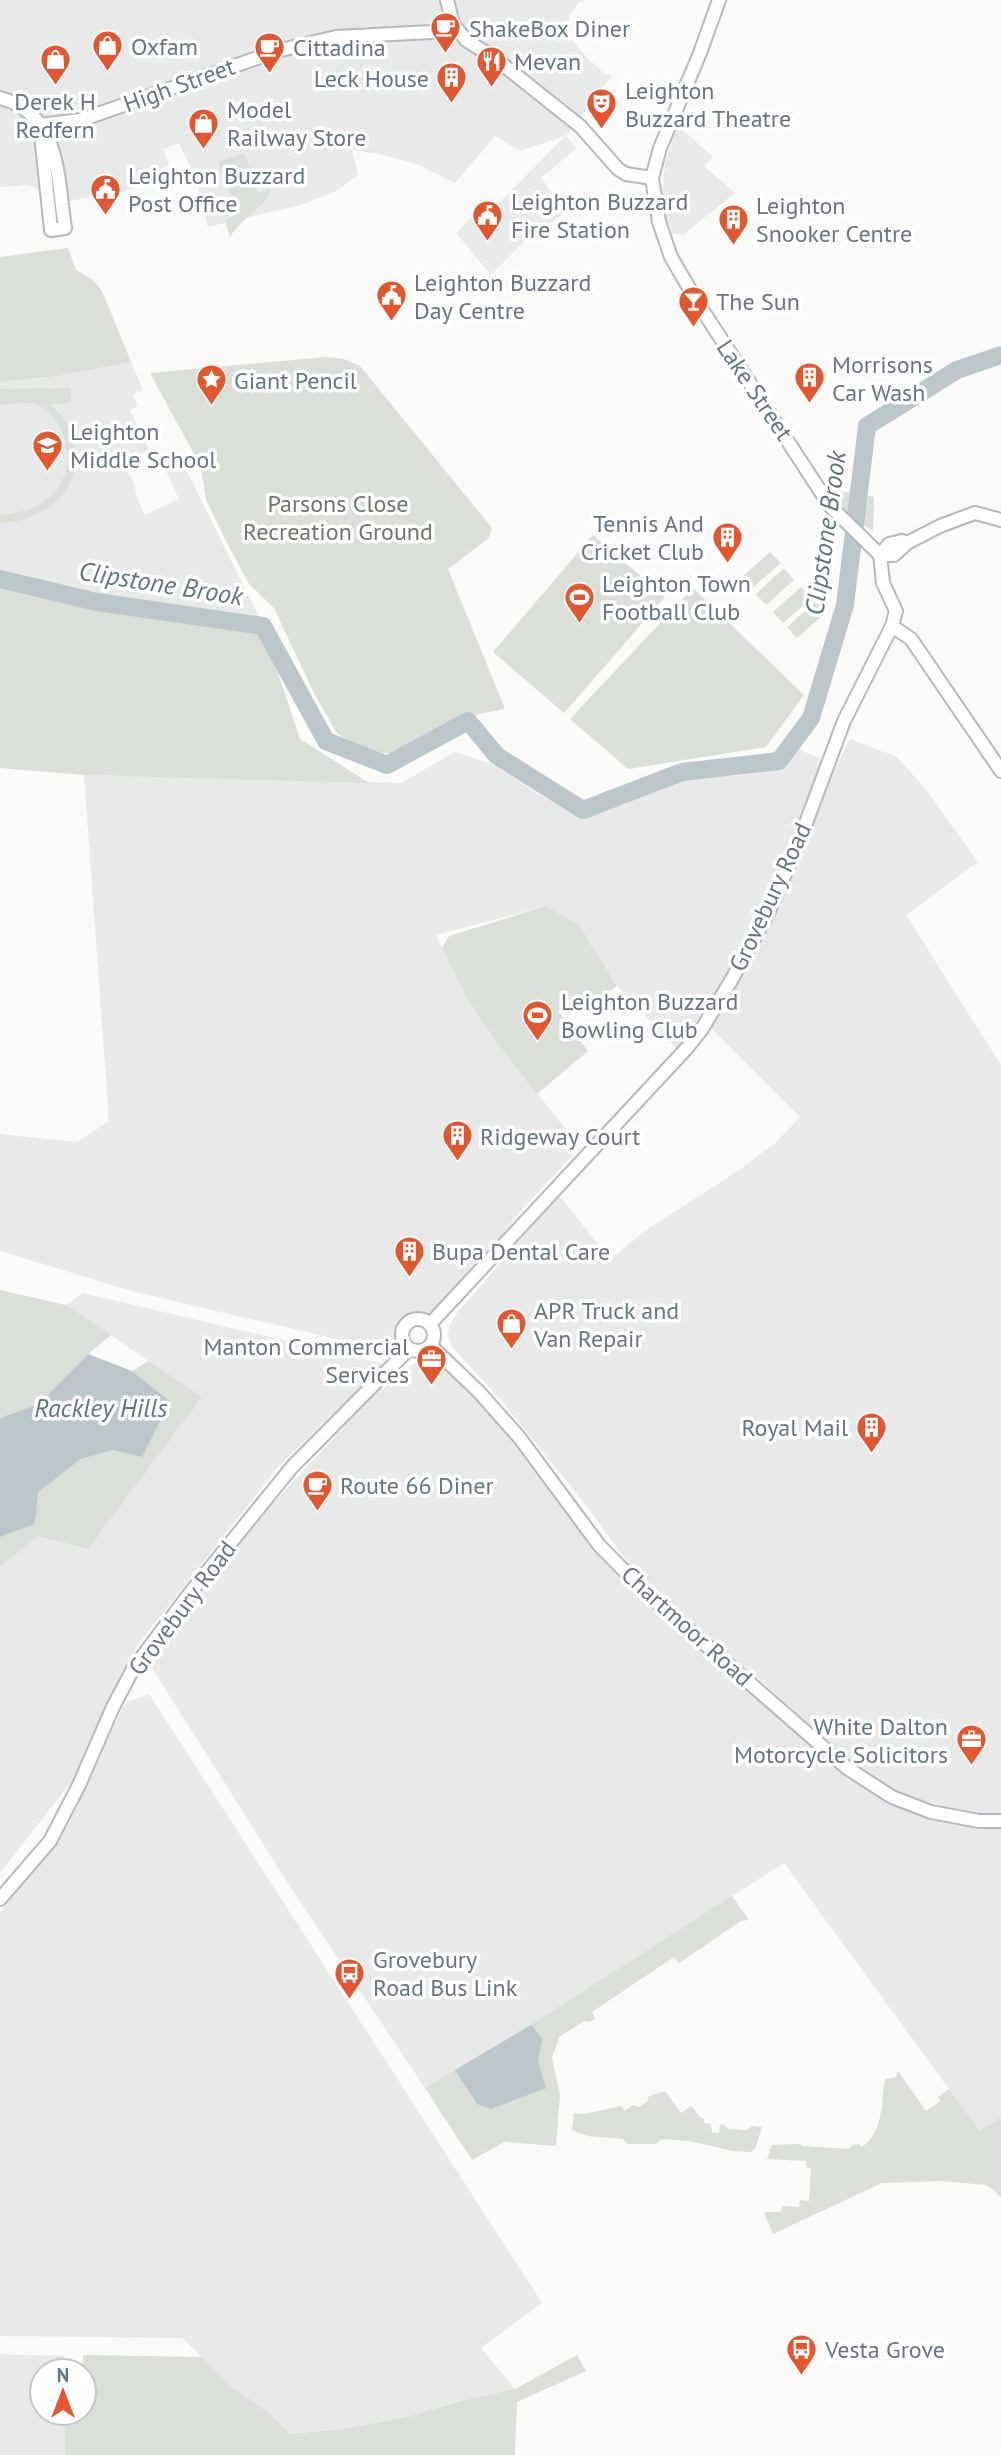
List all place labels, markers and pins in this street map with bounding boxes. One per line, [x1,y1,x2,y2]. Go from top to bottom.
cafe icon: ShakeBox Diner [429,11,463,55]
place label: ShakeBox Diner [469,13,630,44]
shop icon: Oxfam [91,29,125,73]
cafe icon: Cittadina [253,30,287,74]
place label: Oxfam [131,31,198,62]
place label: Cittadina [293,32,386,63]
shop icon: Derek H Redfern [38,42,72,86]
restaurant icon: Mevan [474,44,508,88]
place label: Mevan [514,46,581,77]
building icon: Leck House [435,61,469,105]
place label: Leck House [314,63,429,94]
place label: Leighton Buzzard Theatre [625,75,791,134]
place label: Derek H Redfern [14,86,96,145]
theatre icon: Leighton Buzzard Theatre [585,87,619,131]
place label: Model Railway Store [227,94,367,153]
shop icon: Model Railway Store [187,106,221,150]
place label: Leighton Buzzard Post Office [128,160,305,219]
public building icon: Leighton Buzzard Post Office [88,172,122,216]
place label: Leighton Buzzard Fire Station [511,186,688,245]
place label: Leighton Snooker Centre [756,190,912,249]
public building icon: Leighton Buzzard Fire Station [471,198,505,242]
building icon: Leighton Snooker Centre [716,202,750,246]
place label: Leighton Buzzard Day Centre [414,267,591,326]
public building icon: Leighton Buzzard Day Centre [374,279,408,323]
bar icon: The Sun [676,284,710,328]
place label: The Sun [716,286,800,317]
place label: Morrisons Car Wash [832,349,933,408]
building icon: Morrisons Car Wash [792,361,826,405]
place icon: Giant Pencil [194,363,228,407]
place label: Giant Pencil [234,365,357,396]
place label: Leighton Middle School [70,416,216,475]
school or university icon: Leighton Middle School [30,428,64,472]
place label: Tennis And Cricket Club [581,508,704,567]
building icon: Tennis And Cricket Club [710,520,744,564]
place label: Leighton Town Football Club [602,568,751,627]
sports icon: Leighton Town Football Club [562,580,596,624]
place label: Leighton Buzzard Bowling Club [561,986,738,1045]
sports icon: Leighton Buzzard Bowling Club [521,998,555,1042]
building icon: Ridgeway Court [440,1119,474,1163]
place label: Ridgeway Court [480,1121,640,1152]
building icon: Bupa Dental Care [392,1234,426,1278]
place label: Bupa Dental Care [432,1236,610,1267]
place label: APR Truck and Van Repair [533,1295,679,1354]
shop icon: APR Truck and Van Repair [494,1307,528,1351]
place label: Manton Commercial Services [203,1331,409,1390]
office icon: Manton Commercial Services [415,1343,449,1387]
building icon: Royal Mail [854,1410,888,1454]
place label: Royal Mail [741,1412,848,1443]
cafe icon: Route 66 Diner [300,1468,334,1512]
place label: Route 66 Diner [340,1470,494,1501]
place label: White Dalton Motorcycle Solicitors [734,1711,948,1770]
office icon: White Dalton Motorcycle Solicitors [954,1723,988,1767]
place label: Grovebury Road Bus Link [373,1944,518,2003]
bus stop icon: Grovebury Road Bus Link [333,1956,367,2000]
bus stop icon: Vesta Grove [785,2332,819,2376]
place label: Vesta Grove [824,2334,945,2365]

